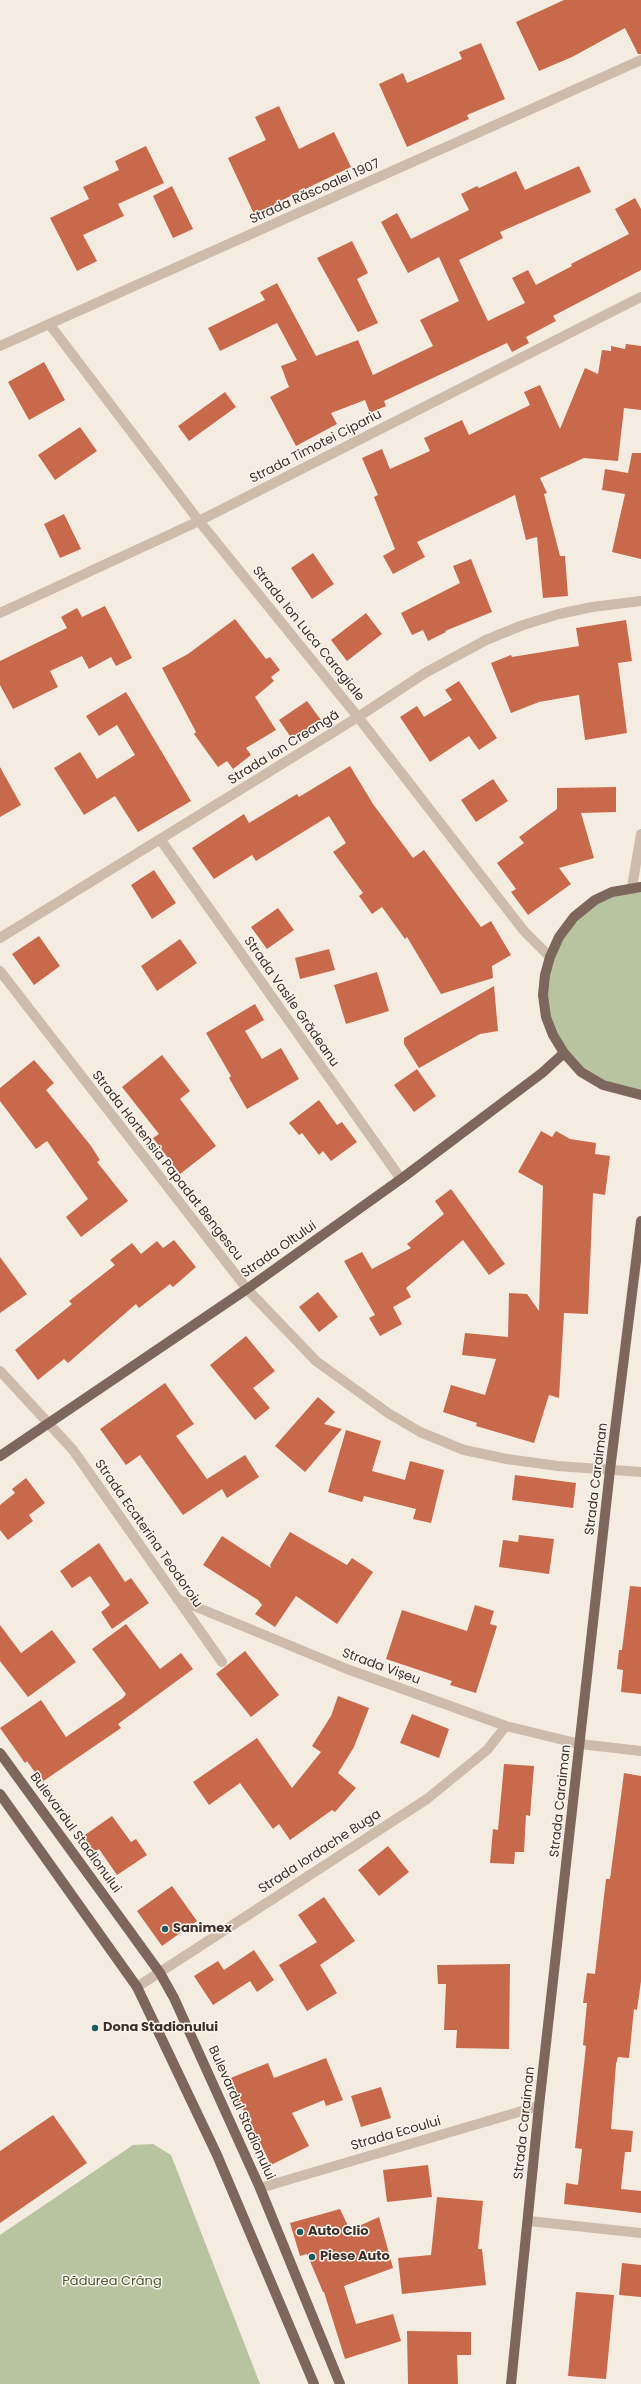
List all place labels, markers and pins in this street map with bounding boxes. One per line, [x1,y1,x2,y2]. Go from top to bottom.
place label: Sanimex [173,1921,232,1937]
marker: Sanimex [160,1924,170,1934]
place label: Dona Stadionului [103,2020,218,2036]
marker: Dona Stadionului [90,2023,100,2033]
place label: Auto Clio [308,2224,369,2240]
marker: Auto Clio [295,2227,305,2237]
place label: Piese Auto [320,2249,390,2265]
marker: Piese Auto [307,2252,317,2262]

